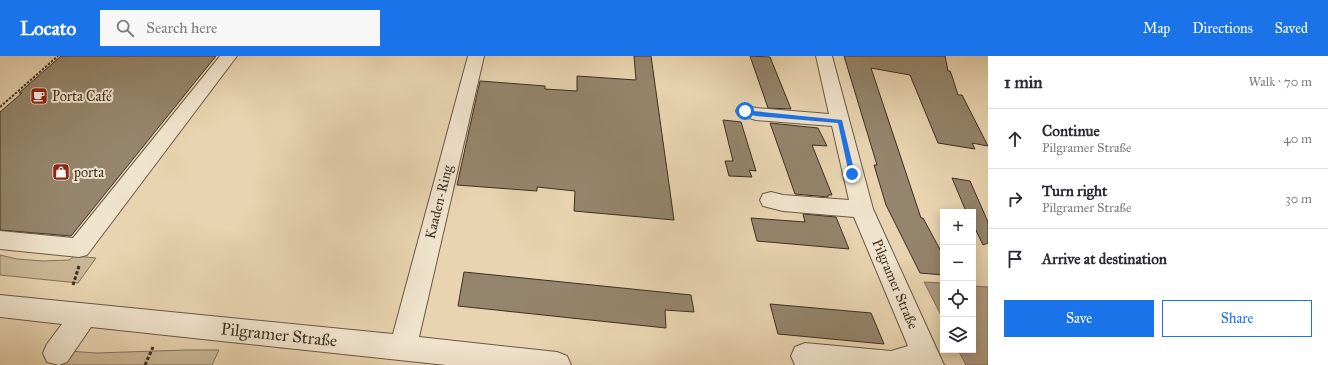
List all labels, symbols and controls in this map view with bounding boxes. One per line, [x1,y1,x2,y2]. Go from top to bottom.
search box [100,10,380,46]
text: Locato [20,17,76,40]
icon: search [114,17,136,39]
text: Search here [146,19,217,37]
text: Map [1143,20,1170,37]
text: Directions [1192,20,1253,37]
text: Saved [1275,20,1308,37]
text: 1 min [1004,72,1043,93]
text: Walk · 70 m [1249,74,1312,90]
cafe icon: Porta Café [29,86,49,106]
place label: Porta Café [52,88,112,105]
route start [736,102,754,120]
text: Continue [1042,122,1100,140]
icon: ahead [1004,128,1026,150]
text: 40 m [1283,131,1312,147]
text: Pilgramer Straße [1042,140,1132,156]
shop icon: porta [51,162,71,182]
street label: Kaaden-Ring [422,163,457,241]
place label: porta [73,164,104,181]
route end [843,165,861,183]
text: Turn right [1042,182,1107,200]
icon: right [1004,188,1026,210]
text: 30 m [1286,191,1312,207]
text: Pilgramer Straße [1042,200,1132,216]
map controls [940,209,976,353]
button: + [940,209,976,245]
street label: Pilgramer Straße [868,236,922,332]
button: − [940,245,976,281]
icon: arrive [1004,248,1026,270]
text: Arrive at destination [1042,250,1167,268]
button: locate [940,281,976,317]
button: Save [1004,300,1154,337]
button: Share [1162,300,1312,337]
button: layers [940,317,976,353]
street label: Pilgramer Straße [220,318,338,352]

